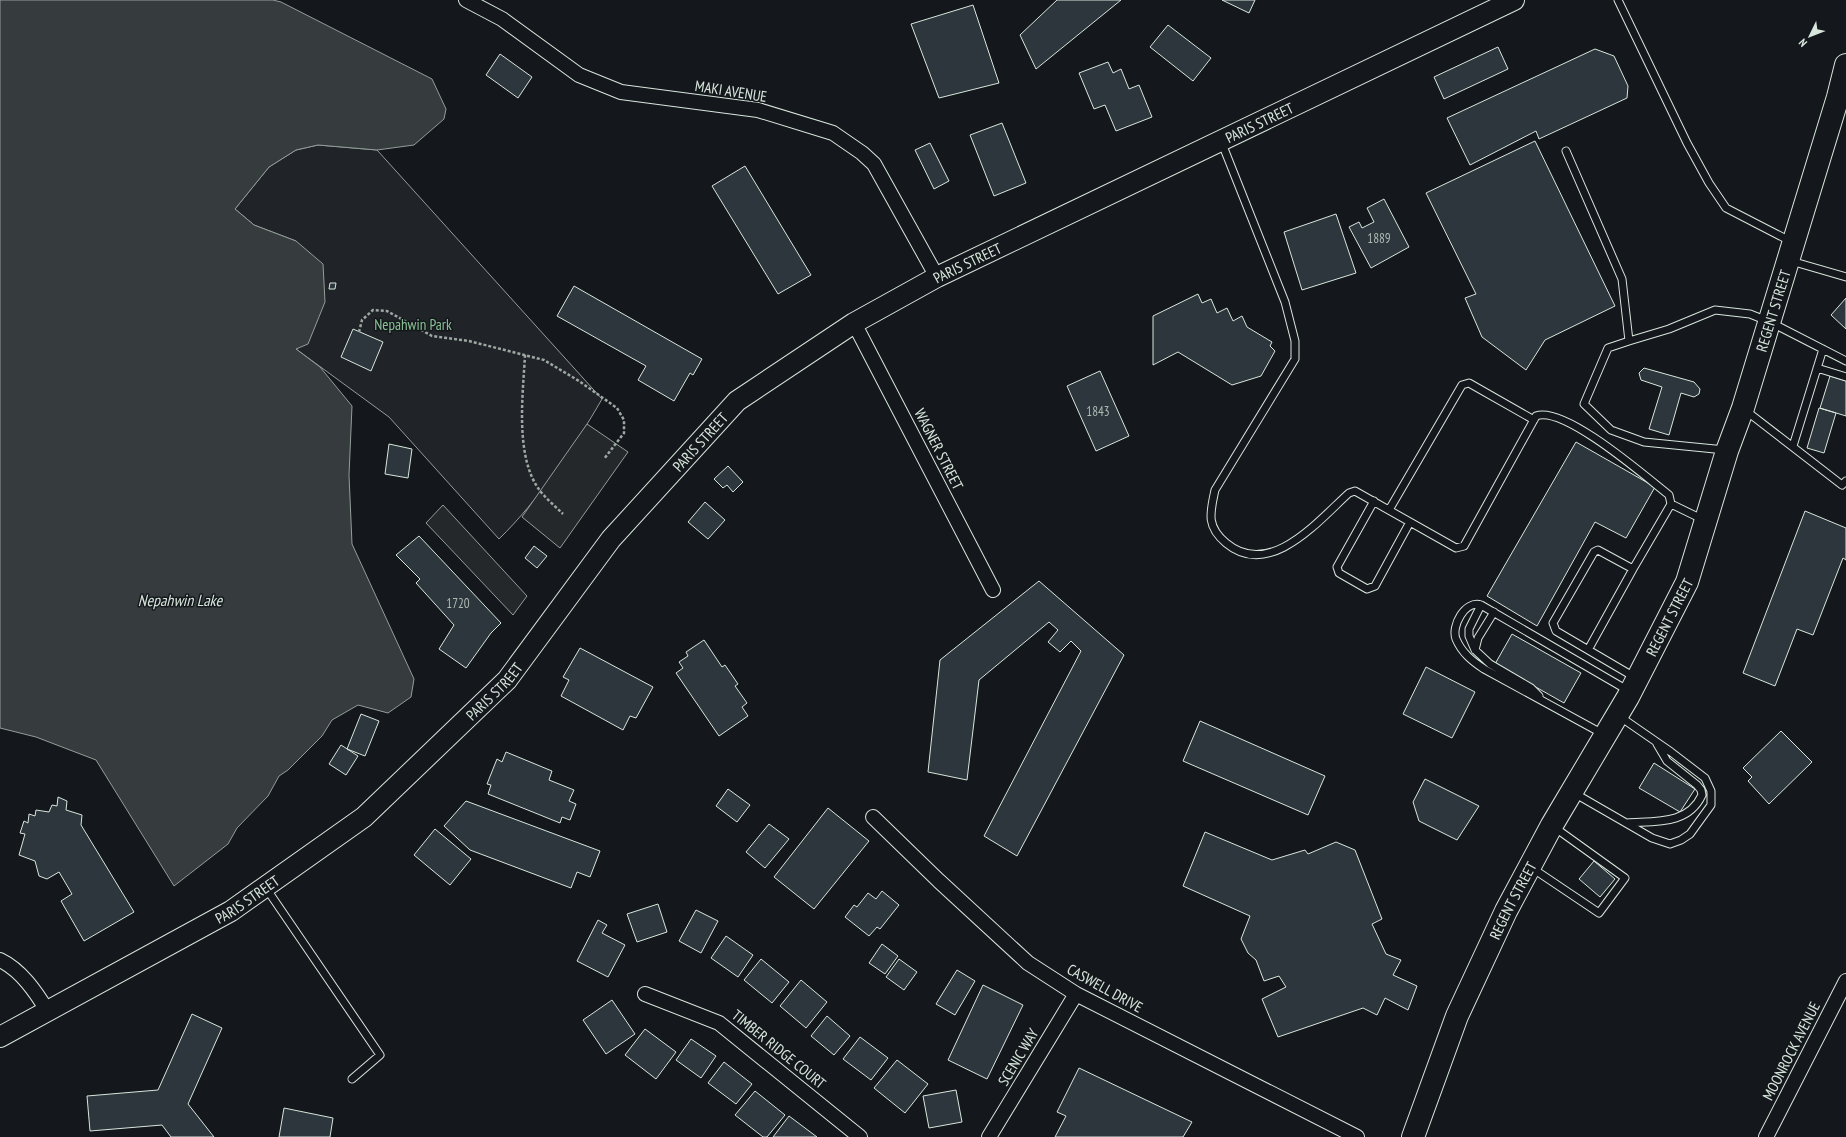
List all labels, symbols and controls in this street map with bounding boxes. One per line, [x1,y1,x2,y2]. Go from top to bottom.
north arrow [1790,16,1830,56]
text: N [1796,36,1810,50]
street label: MAKI AVENUE [694,76,768,106]
street label: PARIS STREET [1222,98,1297,147]
house number: 1889 [1367,230,1391,247]
street label: PARIS STREET [930,238,1005,287]
street label: REGENT STREET [1751,267,1794,354]
park label: Nepahwin Park [374,315,452,334]
house number: 1843 [1086,403,1110,420]
street label: WAGNER STREET [910,405,968,493]
street label: PARIS STREET [668,408,732,475]
street label: REGENT STREET [1641,575,1697,659]
water label: Nepahwin Lake [138,590,224,610]
house number: 1720 [446,595,470,612]
street label: PARIS STREET [462,658,526,724]
street label: REGENT STREET [1485,858,1540,942]
street label: PARIS STREET [212,870,283,927]
street label: CASWELL DRIVE [1064,959,1146,1017]
street label: MOONROCK AVENUE [1758,999,1824,1103]
street label: TIMBER RIDGE COURT [728,1005,830,1093]
street label: SCENIC WAY [994,1025,1043,1089]

